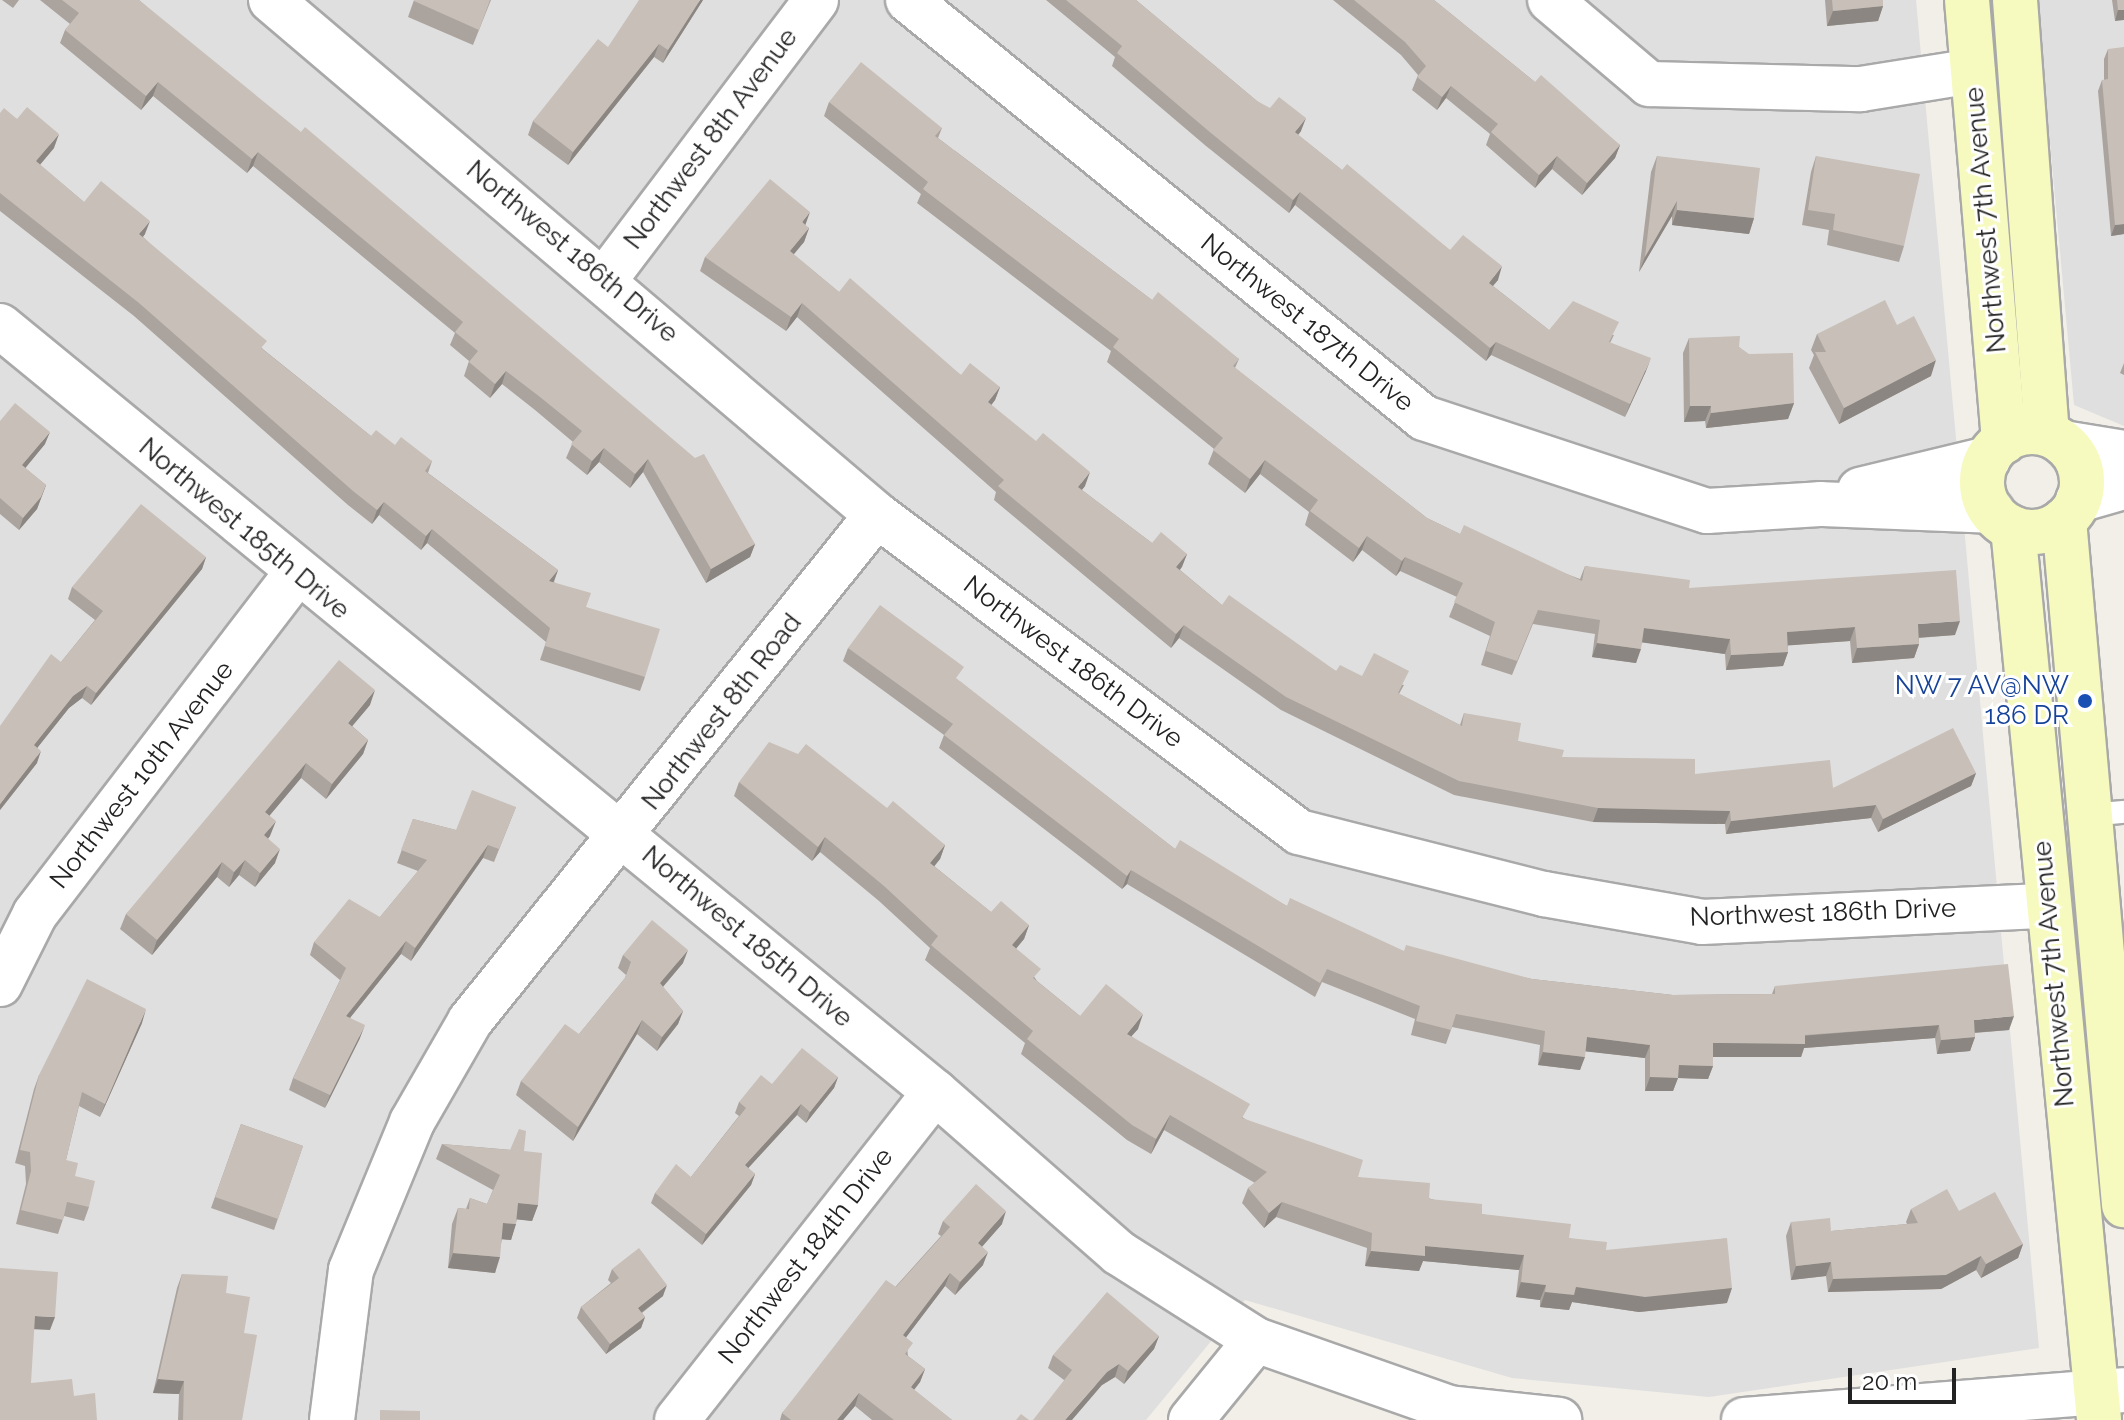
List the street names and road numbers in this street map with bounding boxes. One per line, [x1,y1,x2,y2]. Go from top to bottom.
street label: Northwest 8th Avenue [618,22,804,256]
street label: Northwest 7th Avenue [1959,85,2013,355]
street label: Northwest 186th Drive [460,154,684,350]
street label: Northwest 187th Drive [1194,228,1420,418]
street label: Northwest 185th Drive [132,432,356,626]
street label: Northwest 186th Drive [957,569,1189,755]
street label: Northwest 8th Road [636,608,808,816]
street label: Northwest 10th Avenue [43,655,241,895]
street label: Northwest 7th Avenue [2027,839,2081,1109]
street label: Northwest 185th Drive [635,840,859,1034]
street label: Northwest 186th Drive [1689,893,1957,933]
street label: Northwest 184th Drive [712,1142,900,1370]

